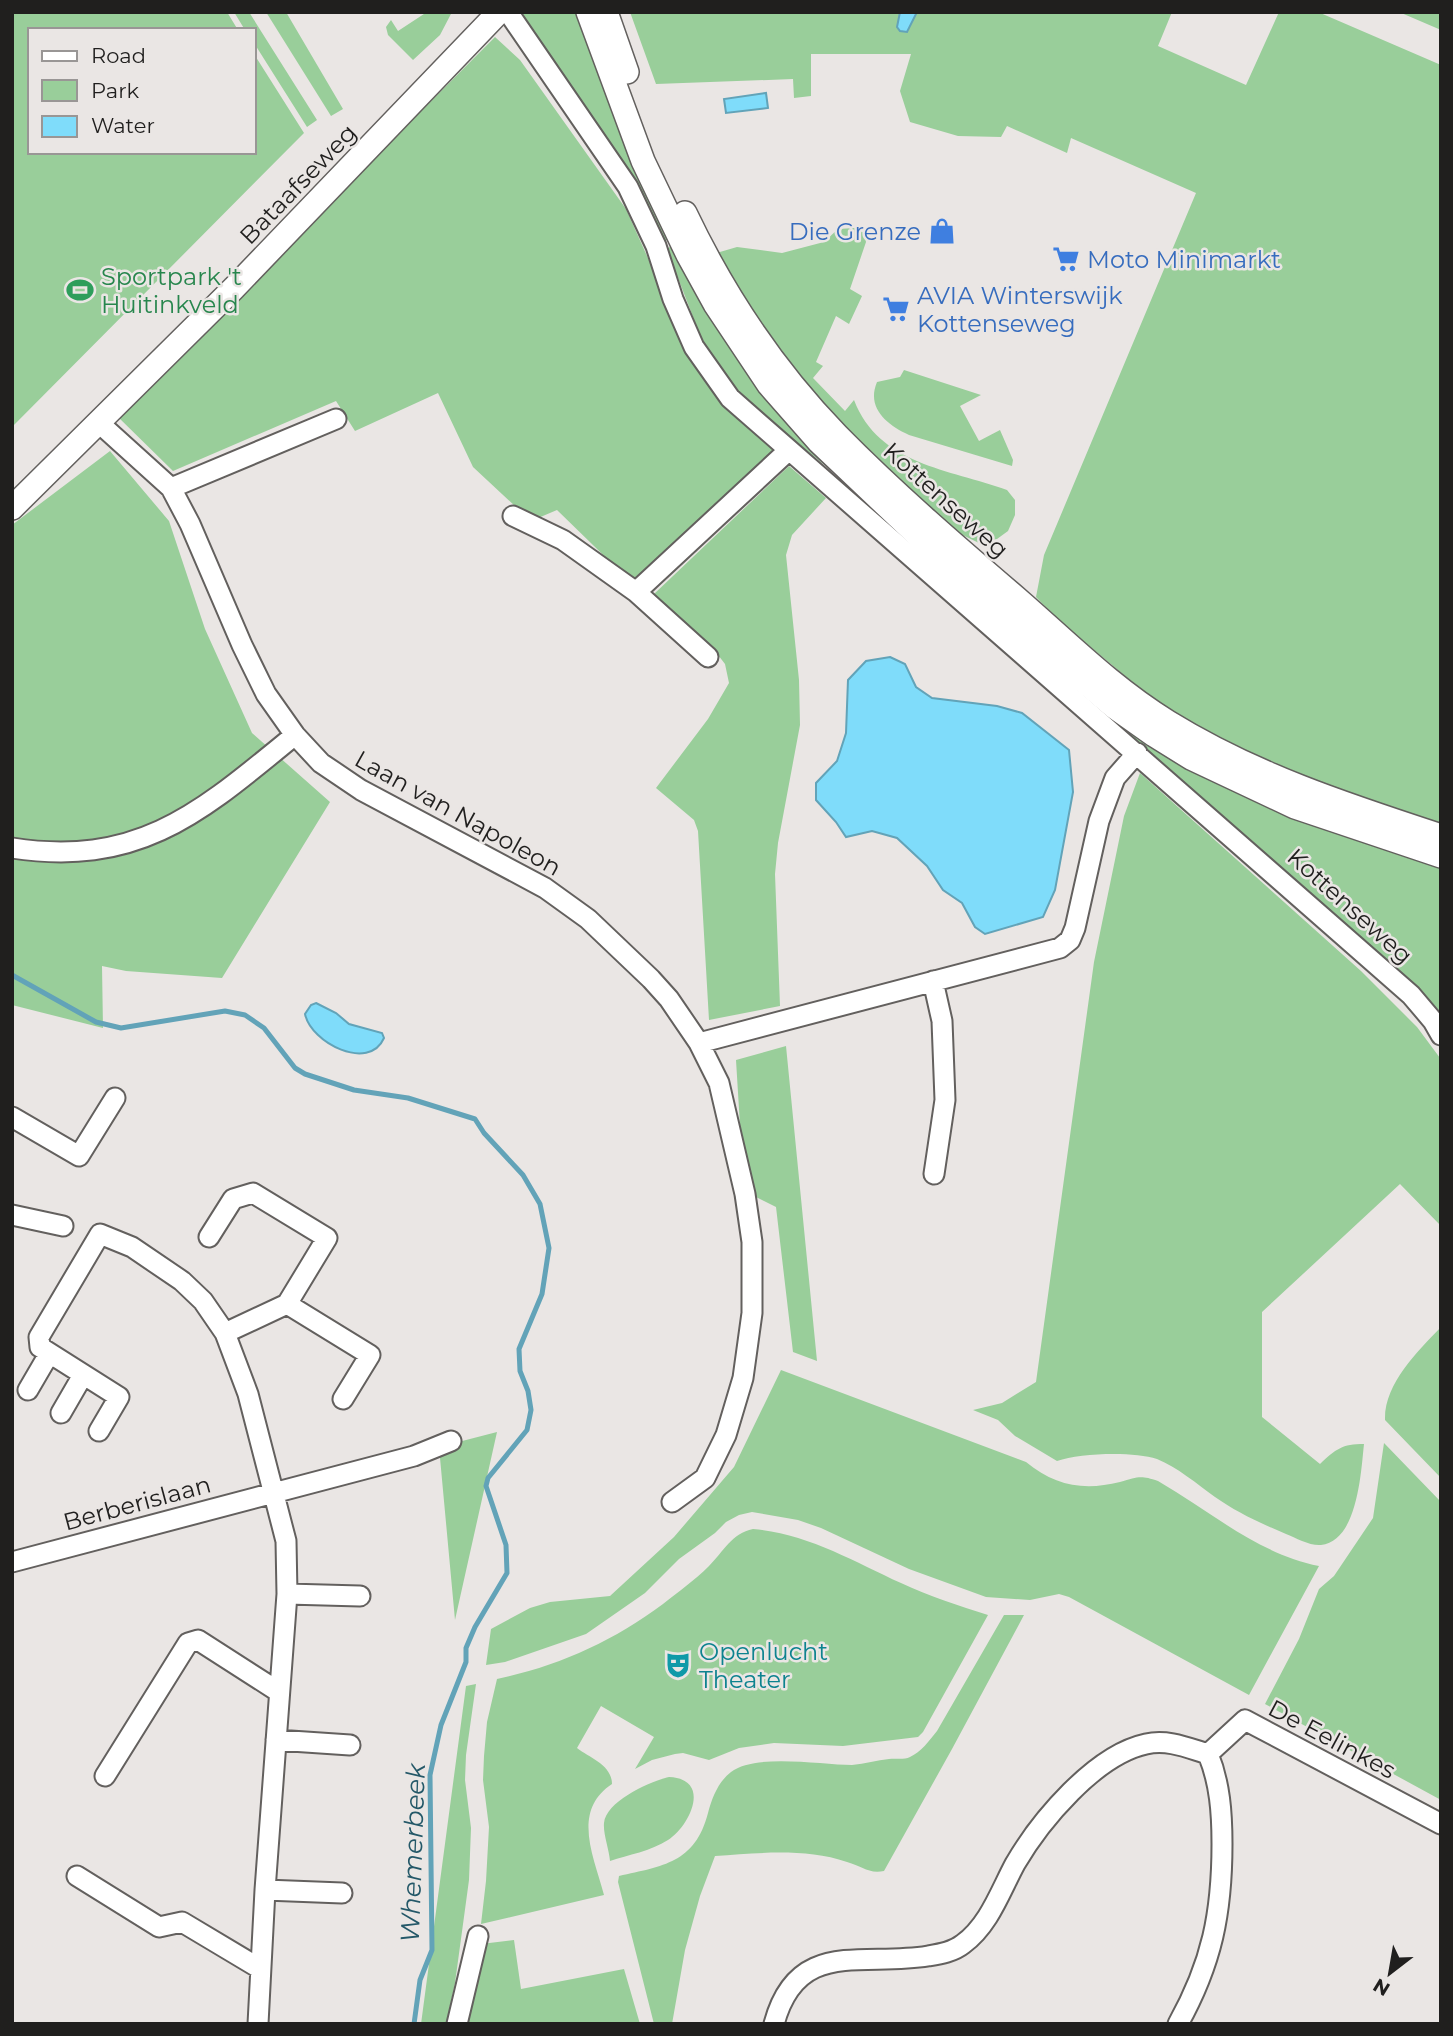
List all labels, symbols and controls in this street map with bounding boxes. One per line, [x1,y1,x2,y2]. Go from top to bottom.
legend [28,28,256,154]
text: Road [91,43,146,68]
text: Park [91,78,139,103]
text: Water [91,113,155,138]
street label: Bataafseweg [234,118,362,250]
shop icon: Die Grenze [927,216,957,246]
place label: Die Grenze [789,217,921,246]
supermarket icon: Moto Minimarkt [1051,244,1081,274]
place label: Moto Minimarkt [1087,245,1281,274]
place label: Sportpark 't Huitinkveld [101,262,242,319]
sports icon: Sportpark 't Huitinkveld [65,275,95,305]
place label: AVIA Winterswijk Kottenseweg [917,281,1123,338]
supermarket icon: AVIA Winterswijk Kottenseweg [881,294,911,324]
street label: Kottenseweg [877,436,1015,564]
street label: Laan van Napoleon [350,744,566,882]
street label: Kottenseweg [1281,842,1419,970]
street label: Berberislaan [60,1469,214,1537]
place label: Openlucht Theater [699,1637,828,1694]
theatre icon: Openlucht Theater [663,1650,693,1680]
street label: De Eelinkes [1263,1693,1401,1785]
water label: Whemerbeek [394,1761,432,1943]
north arrow [1355,1938,1425,2008]
text: N [1369,1973,1394,2001]

